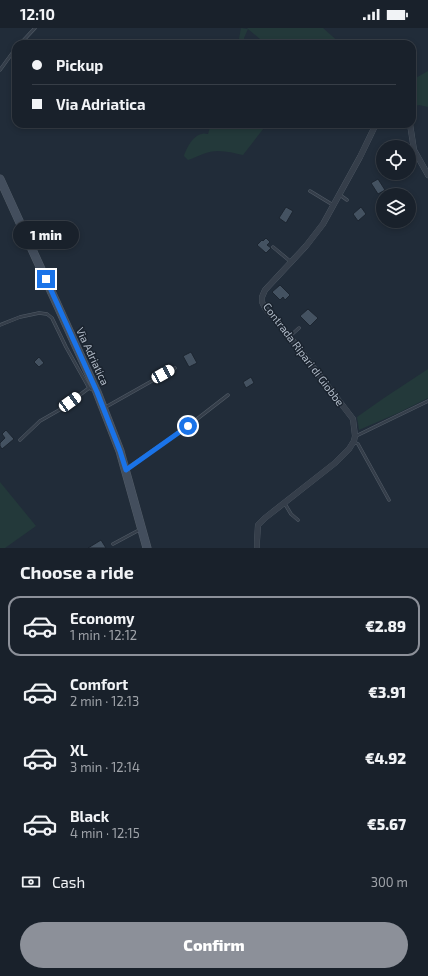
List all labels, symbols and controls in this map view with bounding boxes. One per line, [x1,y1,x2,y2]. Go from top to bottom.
text: 12:10 [20,5,55,23]
text: Pickup [56,56,103,74]
text: Via Adriatica [56,95,146,113]
map controls [376,140,416,228]
button: locate [376,140,416,180]
button: layers [376,188,416,228]
callout: 1 min [13,221,79,249]
text: 1 min [30,227,62,243]
route end [37,270,55,288]
street label: Contrada Ripari di Giobbe [261,300,347,408]
street label: Via Adriatica [74,325,112,387]
car [150,363,176,385]
car [57,390,83,414]
route start [179,417,197,435]
text: Choose a ride [20,561,134,583]
icon: car [22,608,58,644]
text: Economy [70,609,135,627]
text: €2.89 [365,617,406,635]
text: 1 min · 12:12 [70,627,137,643]
icon: car [22,674,58,710]
text: Comfort [70,675,128,693]
text: €3.91 [368,683,406,701]
text: 2 min · 12:13 [70,693,139,709]
icon: car [22,740,58,776]
text: XL [70,741,88,759]
text: €4.92 [365,749,406,767]
text: 3 min · 12:14 [70,759,140,775]
icon: car [22,806,58,842]
text: Black [70,807,109,825]
text: €5.67 [367,815,406,833]
text: 4 min · 12:15 [70,825,140,841]
icon: cash [20,871,42,893]
text: Cash [52,873,85,891]
text: 300 m [371,874,408,890]
button: Confirm [20,922,408,968]

